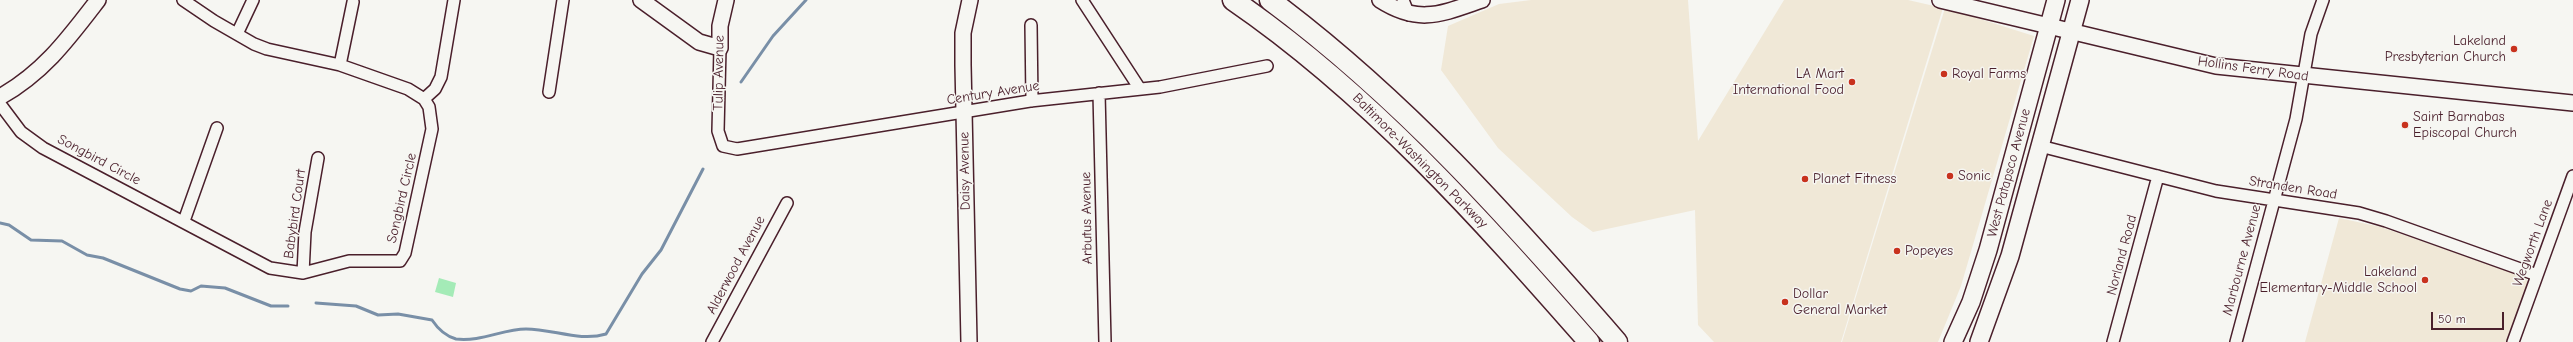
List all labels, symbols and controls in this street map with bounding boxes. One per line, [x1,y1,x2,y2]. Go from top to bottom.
place label: Lakeland Presbyterian Church [2385,33,2506,66]
street label: Tulip Avenue [710,35,728,111]
marker: Lakeland Presbyterian Church [2509,44,2519,54]
street label: Hollins Ferry Road [2197,53,2309,85]
place label: LA Mart International Food [1733,66,1844,98]
place label: Royal Farms [1952,66,2026,82]
marker: Royal Farms [1939,69,1949,79]
street label: Century Avenue [945,77,1041,109]
marker: LA Mart International Food [1847,77,1857,87]
street label: Baltimore-Washington Parkway [1349,90,1491,232]
street label: West Patapsco Avenue [1984,107,2034,239]
place label: Saint Barnabas Episcopal Church [2413,109,2517,142]
marker: Saint Barnabas Episcopal Church [2400,120,2410,130]
street label: Songbird Circle [54,131,144,189]
street label: Daisy Avenue [956,132,974,210]
street label: Songbird Circle [383,151,421,245]
street label: Babybird Court [280,168,310,260]
place label: Sonic [1958,168,1991,184]
place label: Planet Fitness [1813,171,1896,187]
marker: Sonic [1945,171,1955,181]
street label: Arbutus Avenue [1078,172,1096,264]
street label: Stranden Road [2248,173,2338,203]
marker: Planet Fitness [1800,174,1810,184]
street label: Wegworth Lane [2509,197,2557,289]
street label: Marbourne Avenue [2219,203,2265,317]
street label: Alderwood Avenue [703,213,769,317]
street label: Norland Road [2103,213,2141,297]
place label: Popeyes [1905,243,1953,259]
marker: Popeyes [1892,246,1902,256]
place label: Lakeland Elementary-Middle School [2260,264,2417,296]
marker: Lakeland Elementary-Middle School [2420,275,2430,285]
place label: Dollar General Market [1793,286,1887,318]
marker: Dollar General Market [1780,297,1790,307]
scale bar [2433,304,2506,330]
text: 50 m [2438,312,2466,326]

